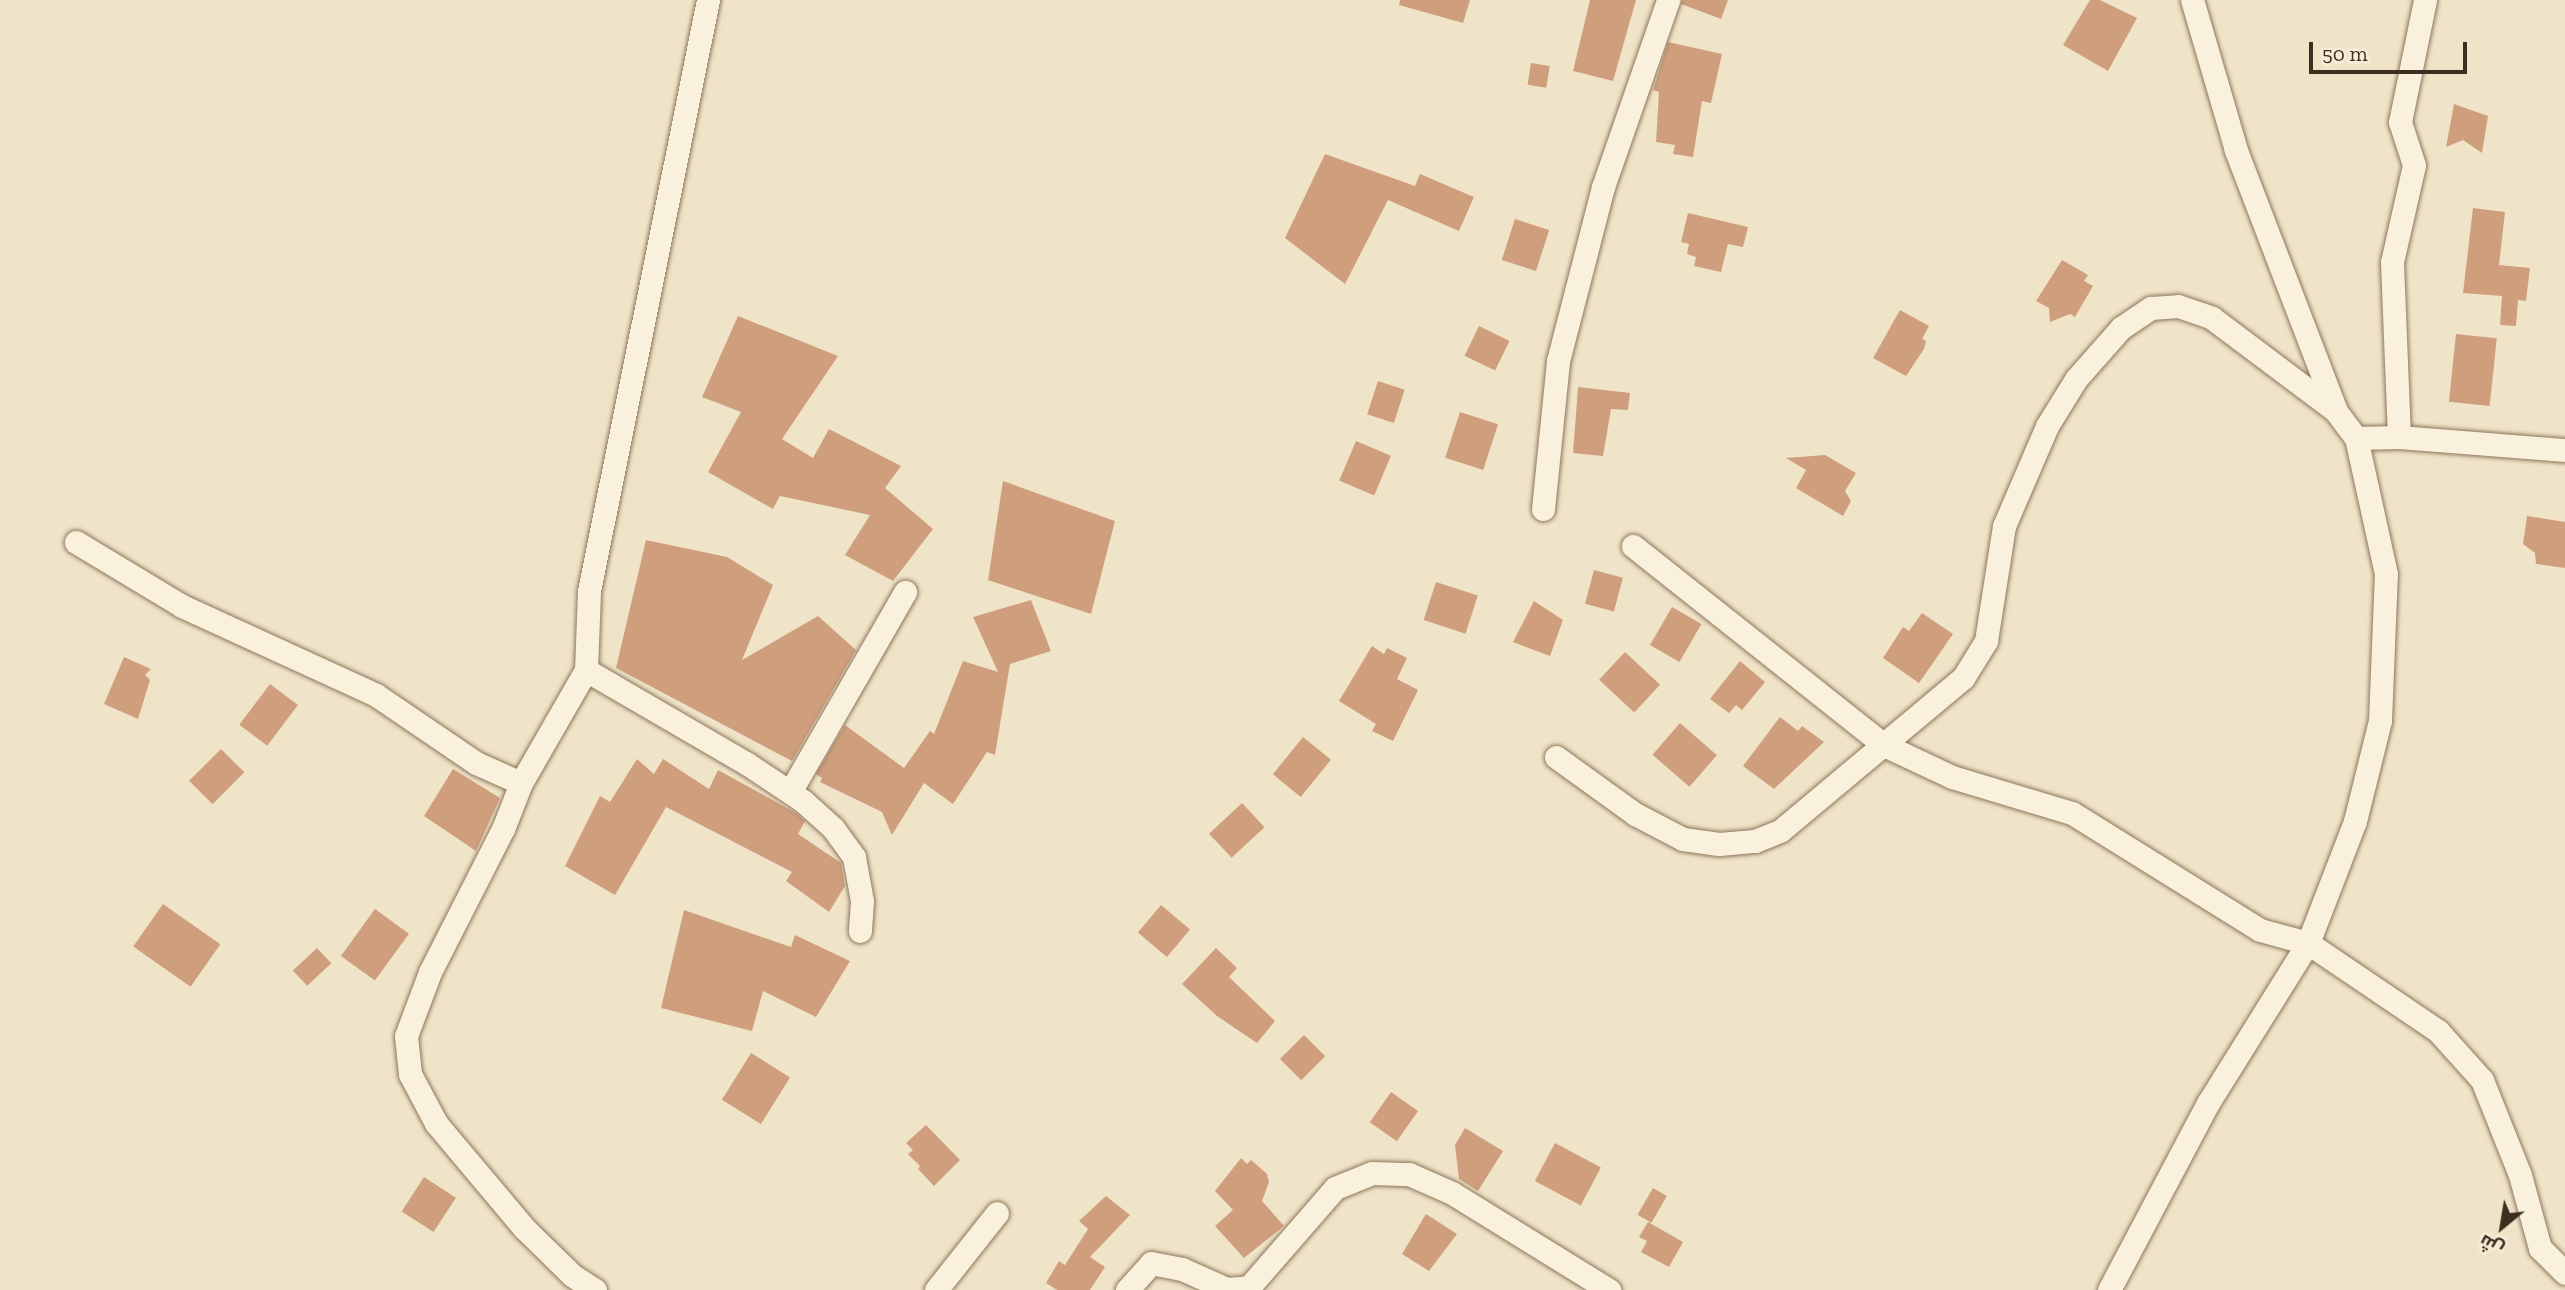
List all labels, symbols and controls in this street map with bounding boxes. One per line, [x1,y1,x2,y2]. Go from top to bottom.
scale bar [2313,28,2470,72]
text: 50 m [2322,41,2368,66]
north arrow [2467,1192,2537,1262]
text: ش [2475,1230,2508,1262]

